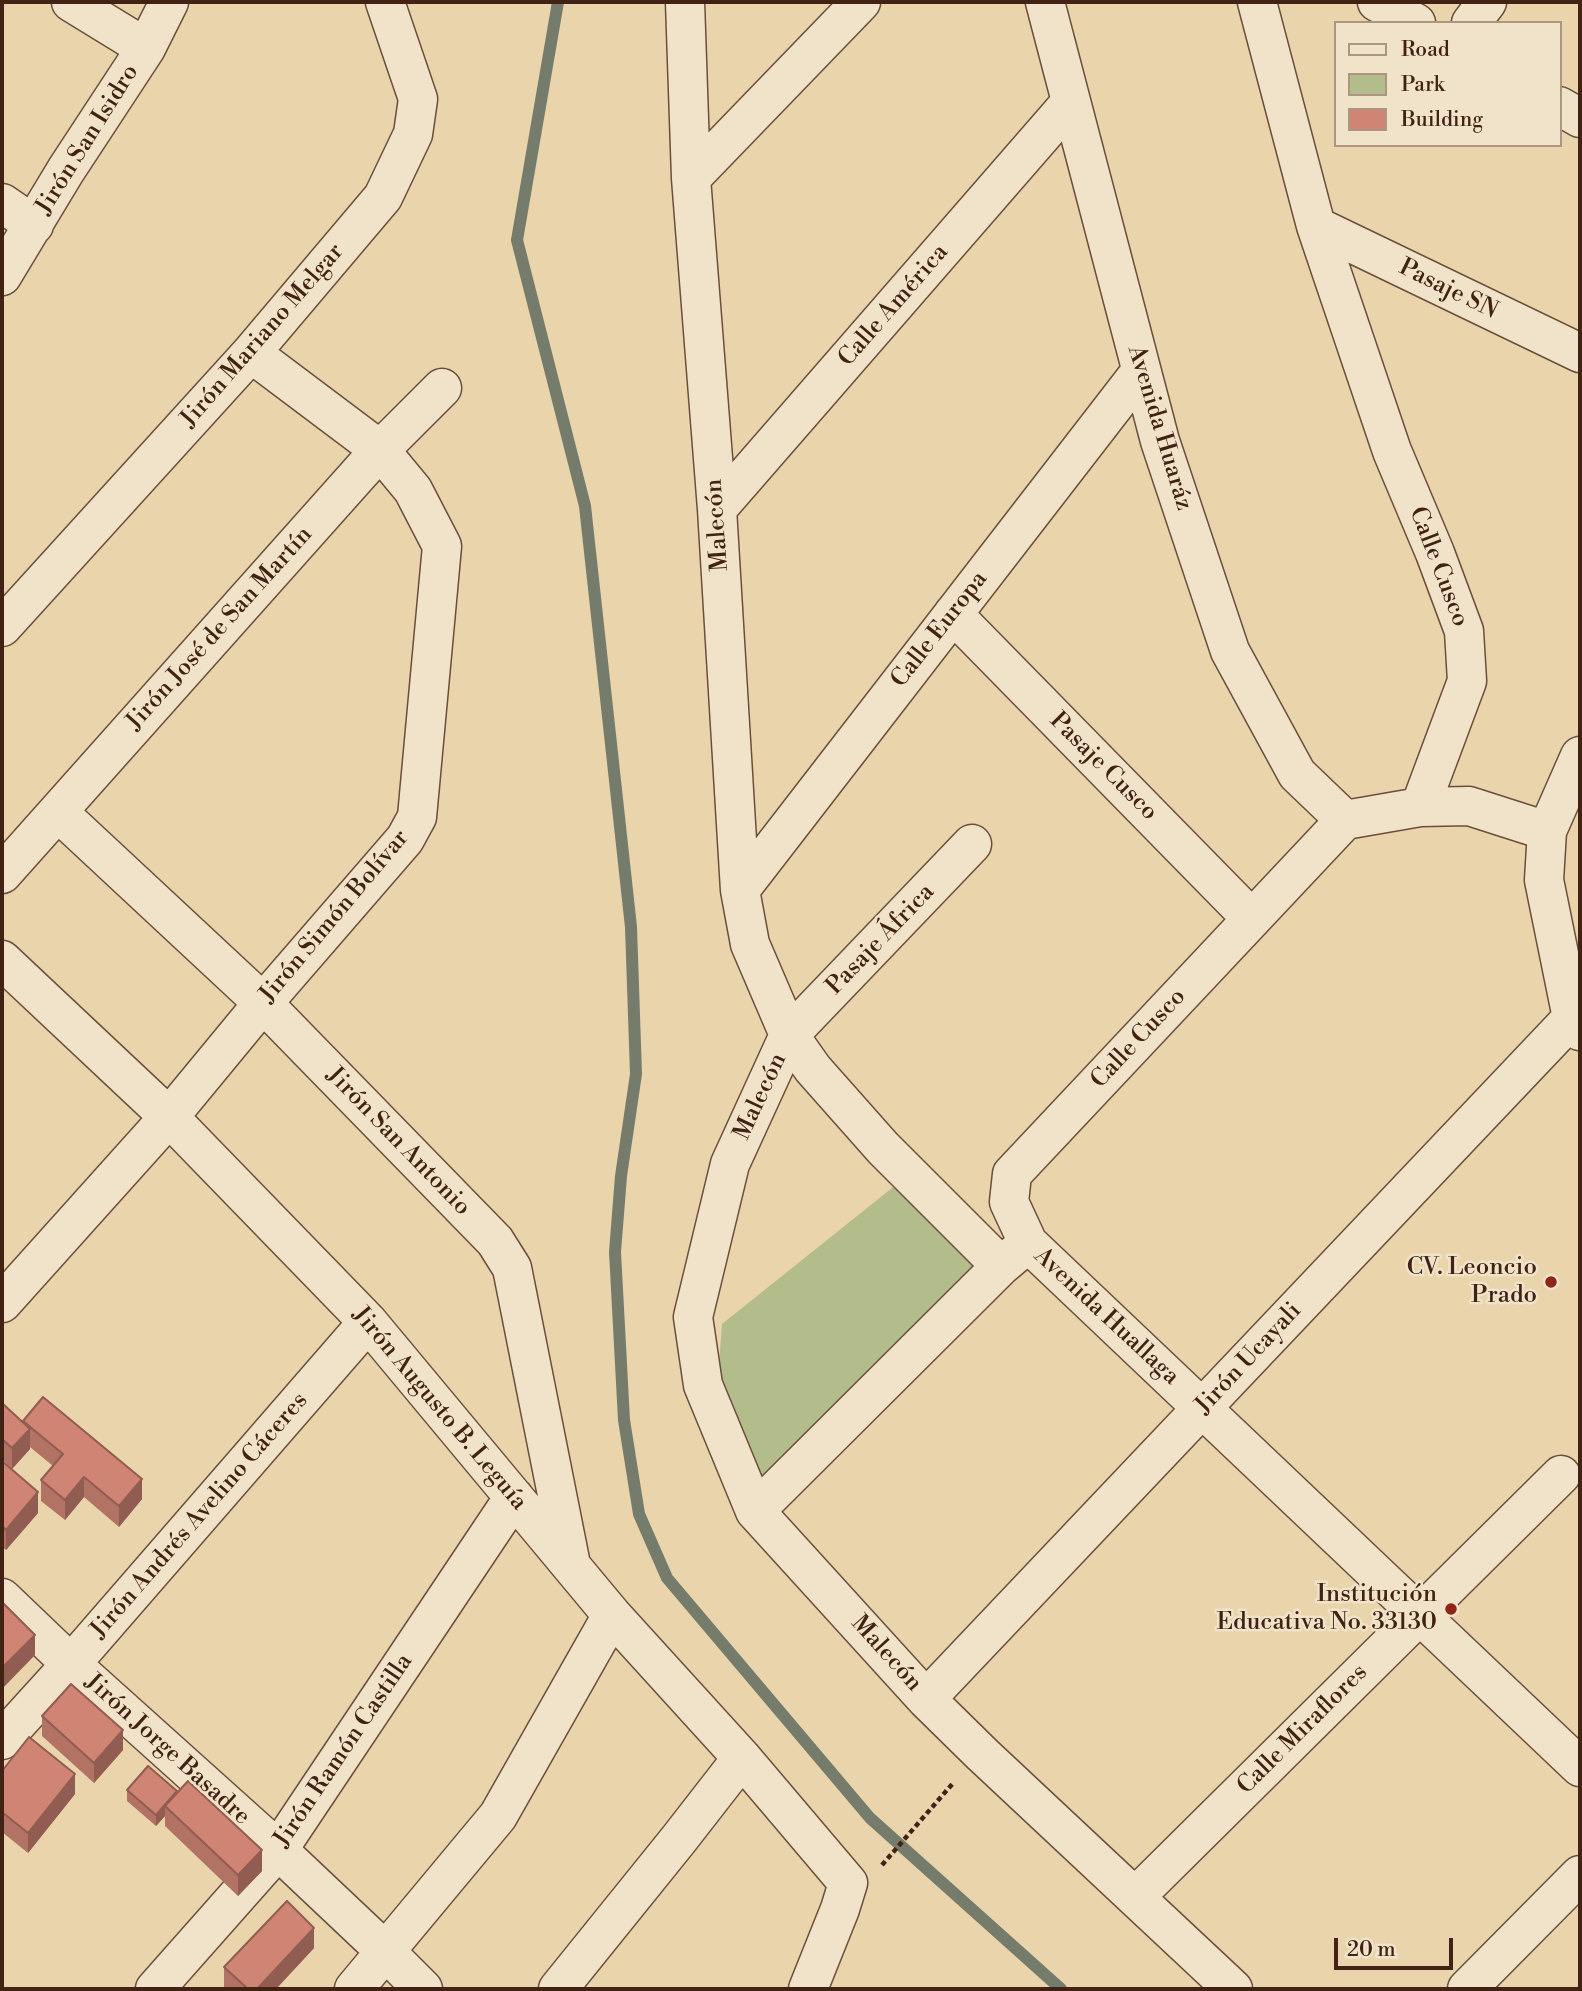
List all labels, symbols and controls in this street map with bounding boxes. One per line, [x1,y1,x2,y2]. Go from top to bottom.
legend [1334,21,1561,147]
text: Road [1401,37,1450,63]
street label: Jirón San Isidro [30,60,146,220]
text: Park [1401,72,1445,98]
text: Building [1401,107,1483,133]
street label: Jirón Mariano Melgar [175,238,351,434]
street label: Calle América [833,239,955,373]
street label: Pasaje SN [1394,254,1502,326]
street label: Avenida Huaráz [1120,342,1198,514]
street label: Malecón [700,478,736,572]
street label: Calle Cusco [1402,503,1474,631]
street label: Jirón José de San Martín [121,521,319,737]
street label: Calle Europa [886,566,994,694]
street label: Pasaje Cusco [1043,707,1163,827]
street label: Jirón Simón Bolívar [254,825,416,1009]
street label: Pasaje África [821,879,941,1001]
street label: Calle Cusco [1085,983,1193,1095]
street label: Malecón [728,1049,794,1145]
street label: Jirón San Antonio [320,1062,476,1222]
street label: Avenida Huallaga [1027,1242,1185,1392]
place label: CV. Leoncio Prado [1407,1254,1537,1310]
marker: CV. Leoncio Prado [1543,1274,1559,1290]
street label: Jirón Ucayali [1190,1297,1308,1421]
street label: Jirón Augusto B. Leguía [346,1301,532,1517]
street label: Jirón Andrés Avelino Cáceres [85,1387,315,1645]
place label: Institución Educativa No. 33130 [1216,1581,1437,1637]
marker: Institución Educativa No. 33130 [1443,1601,1459,1617]
street label: Malecón [844,1610,928,1698]
street label: Jirón Ramón Castilla [269,1649,419,1853]
street label: Calle Miraflores [1232,1659,1374,1801]
street label: Jirón Jorge Basadre [78,1668,256,1832]
scale bar [1337,1924,1456,1968]
text: 20 m [1347,1937,1396,1963]

